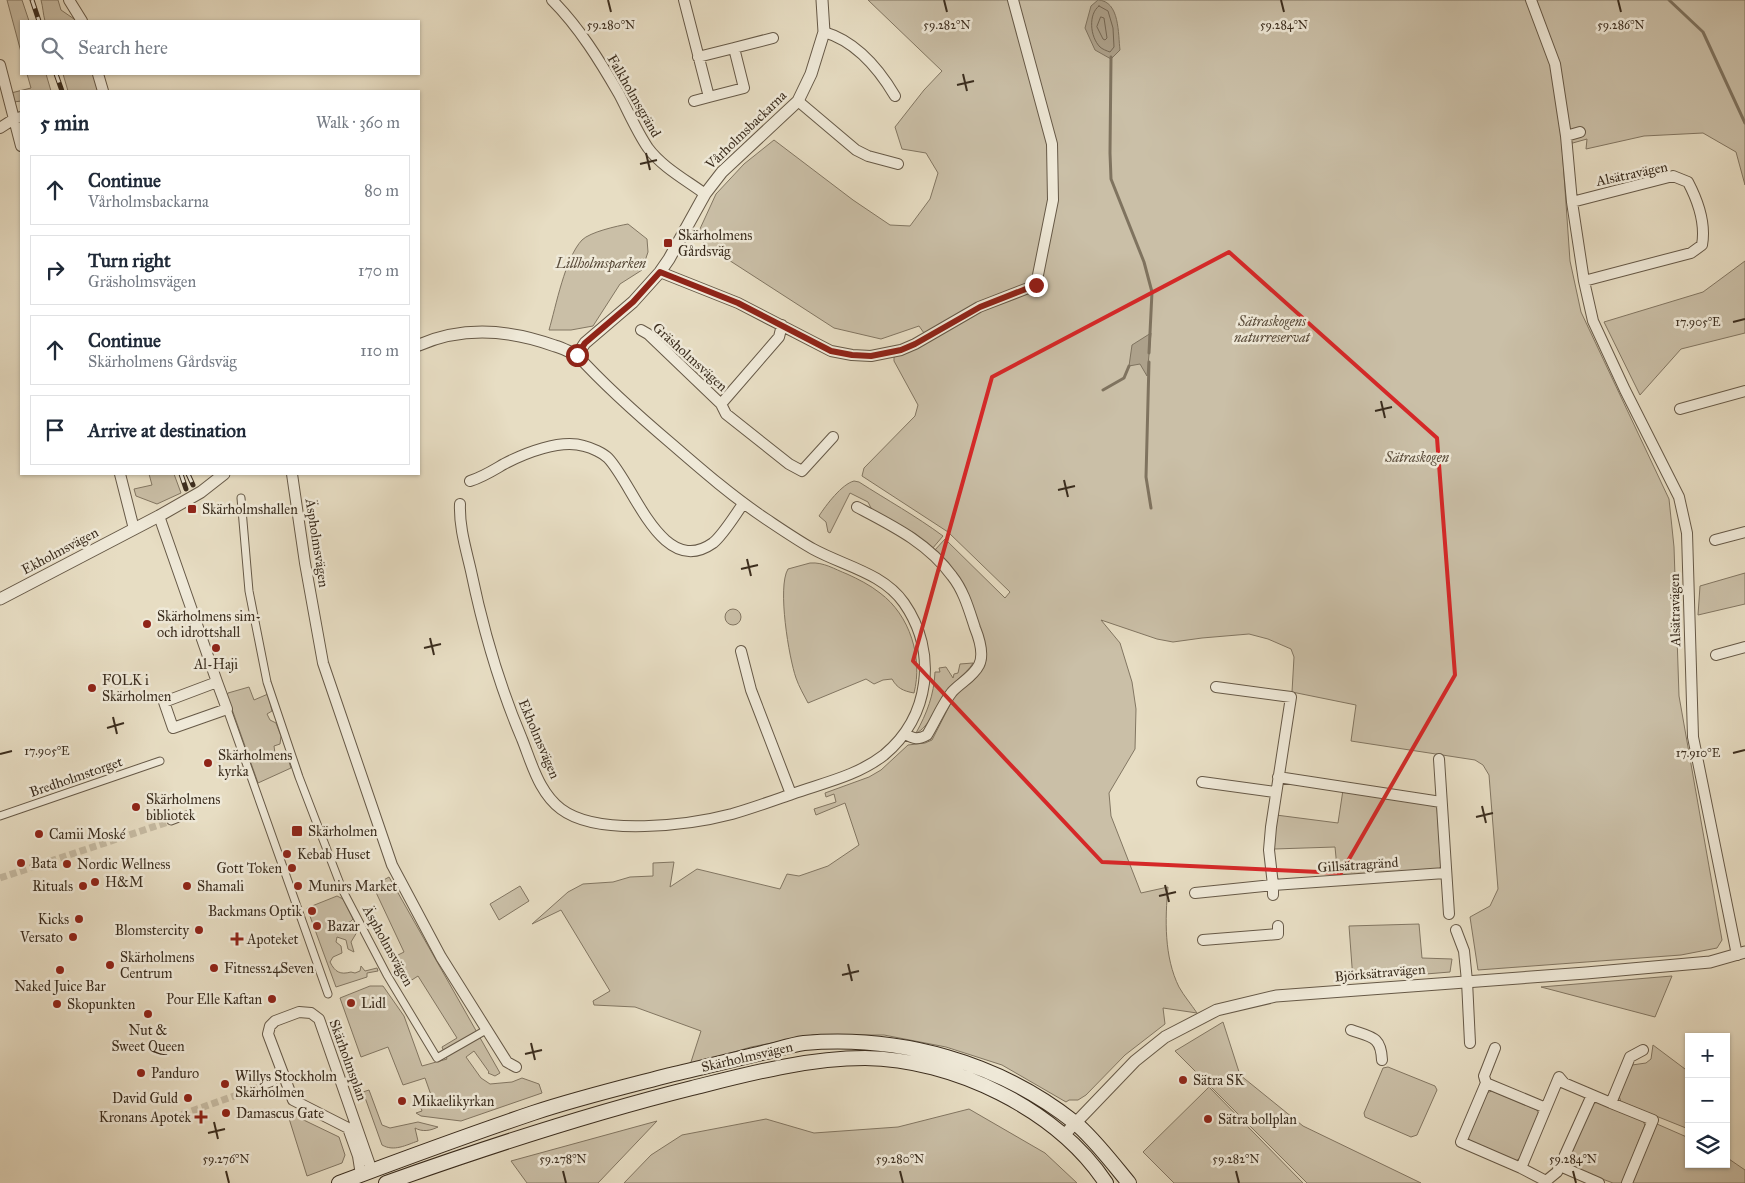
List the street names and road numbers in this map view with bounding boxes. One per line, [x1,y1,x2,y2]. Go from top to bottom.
street label: Falkholmsgränd [603,52,665,140]
street label: Vårholmsbackarna [701,87,790,174]
street label: Alsätravägen [1594,158,1670,190]
street label: Gräsholmsvägen [649,319,731,395]
street label: Äspholmsvägen [301,496,333,589]
street label: Ekholmsvägen [19,523,102,578]
street label: Alsätravägen [1666,573,1684,648]
street label: Ekholmsvägen [515,697,564,782]
street label: Bredholmstorget [27,753,125,801]
street label: Gillsätragränd [1317,854,1399,876]
street label: Äspholmsvägen [358,901,418,990]
street label: Björksätravägen [1334,961,1426,985]
street label: Skärholmsplan [325,1017,371,1103]
street label: Skärholmsvägen [699,1038,795,1076]

